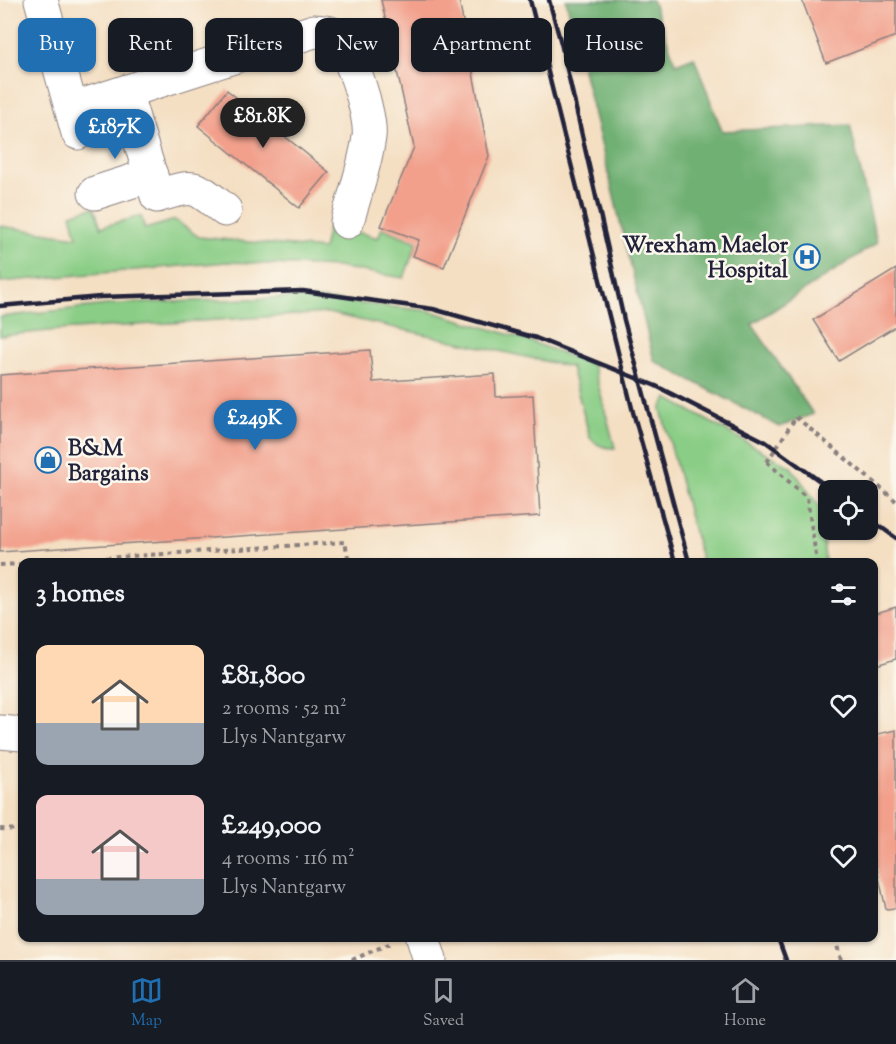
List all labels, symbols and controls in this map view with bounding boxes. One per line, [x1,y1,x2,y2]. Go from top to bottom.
chip: Buy [18,18,96,72]
chip: Rent [108,18,193,72]
chip: Filters [205,18,303,72]
chip: New [315,18,399,72]
chip: Apartment [411,18,552,72]
chip: House [564,18,665,72]
pin: £81.8K [214,98,312,149]
text: £81.8K [234,103,292,132]
pin: £187K [73,109,157,160]
text: £187K [89,114,141,143]
place label: Wrexham Maelor Hospital [622,231,789,288]
hospital icon: Wrexham Maelor Hospital [792,242,822,272]
pin: £249K [213,400,297,451]
text: £249K [228,405,282,434]
place label: B&M Bargains [68,434,149,491]
shop icon: B&M Bargains [33,445,63,475]
map controls [818,480,878,540]
button: locate [818,480,878,540]
text: 3 homes [36,576,125,613]
icon: filters [827,578,860,611]
text: £81,800 [222,658,305,695]
icon: home [84,669,156,741]
icon: heart [827,689,860,722]
text: 2 rooms · 52 m² [222,695,347,724]
text: Llys Nantgarw [222,724,346,753]
text: £249,000 [222,808,321,845]
icon: home [84,819,156,891]
icon: heart [827,839,860,872]
text: 4 rooms · 116 m² [222,845,355,874]
text: Llys Nantgarw [222,874,346,903]
tab: Map [130,974,163,1033]
tab: Saved [423,974,464,1033]
tab: Home [724,974,766,1033]

